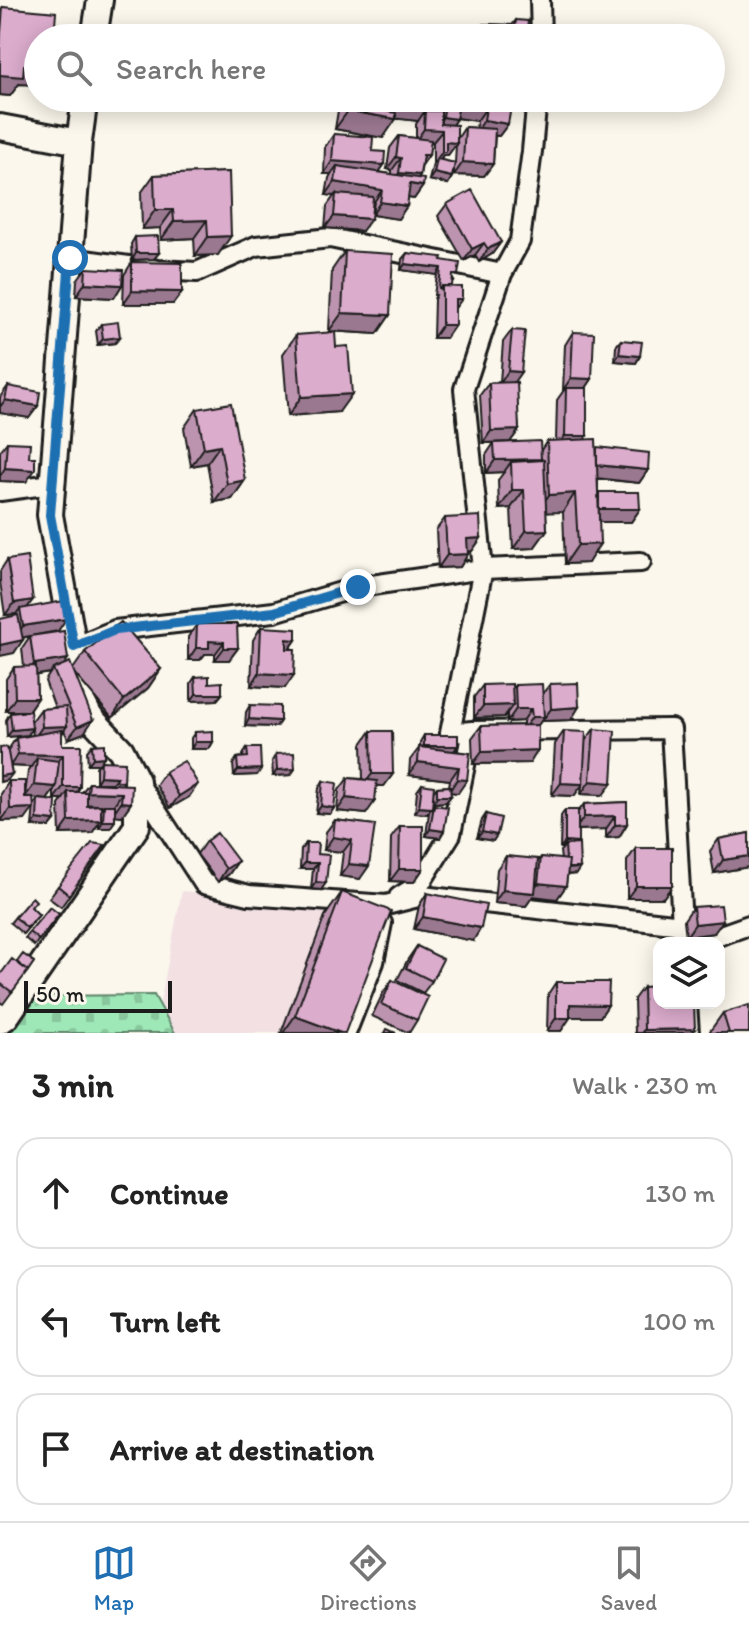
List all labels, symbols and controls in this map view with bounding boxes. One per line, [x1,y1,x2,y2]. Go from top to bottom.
search box [24,24,725,112]
icon: search [52,46,96,90]
text: Search here [116,50,266,87]
route start [52,240,88,276]
route end [340,569,376,605]
map controls [653,937,725,1009]
button: layers [653,937,725,1009]
scale bar [24,977,172,1013]
text: 50 m [36,981,85,1008]
text: 3 min [32,1065,114,1106]
text: Walk · 230 m [572,1069,717,1101]
icon: ahead [34,1171,78,1215]
text: Continue [110,1175,229,1212]
text: 130 m [645,1177,715,1209]
icon: left [34,1299,78,1343]
text: Turn left [110,1303,221,1340]
text: 100 m [643,1305,715,1337]
icon: arrive [34,1427,78,1471]
text: Arrive at destination [110,1431,374,1468]
tab: Map [92,1541,136,1616]
tab: Directions [320,1541,417,1616]
tab: Saved [601,1541,657,1616]

